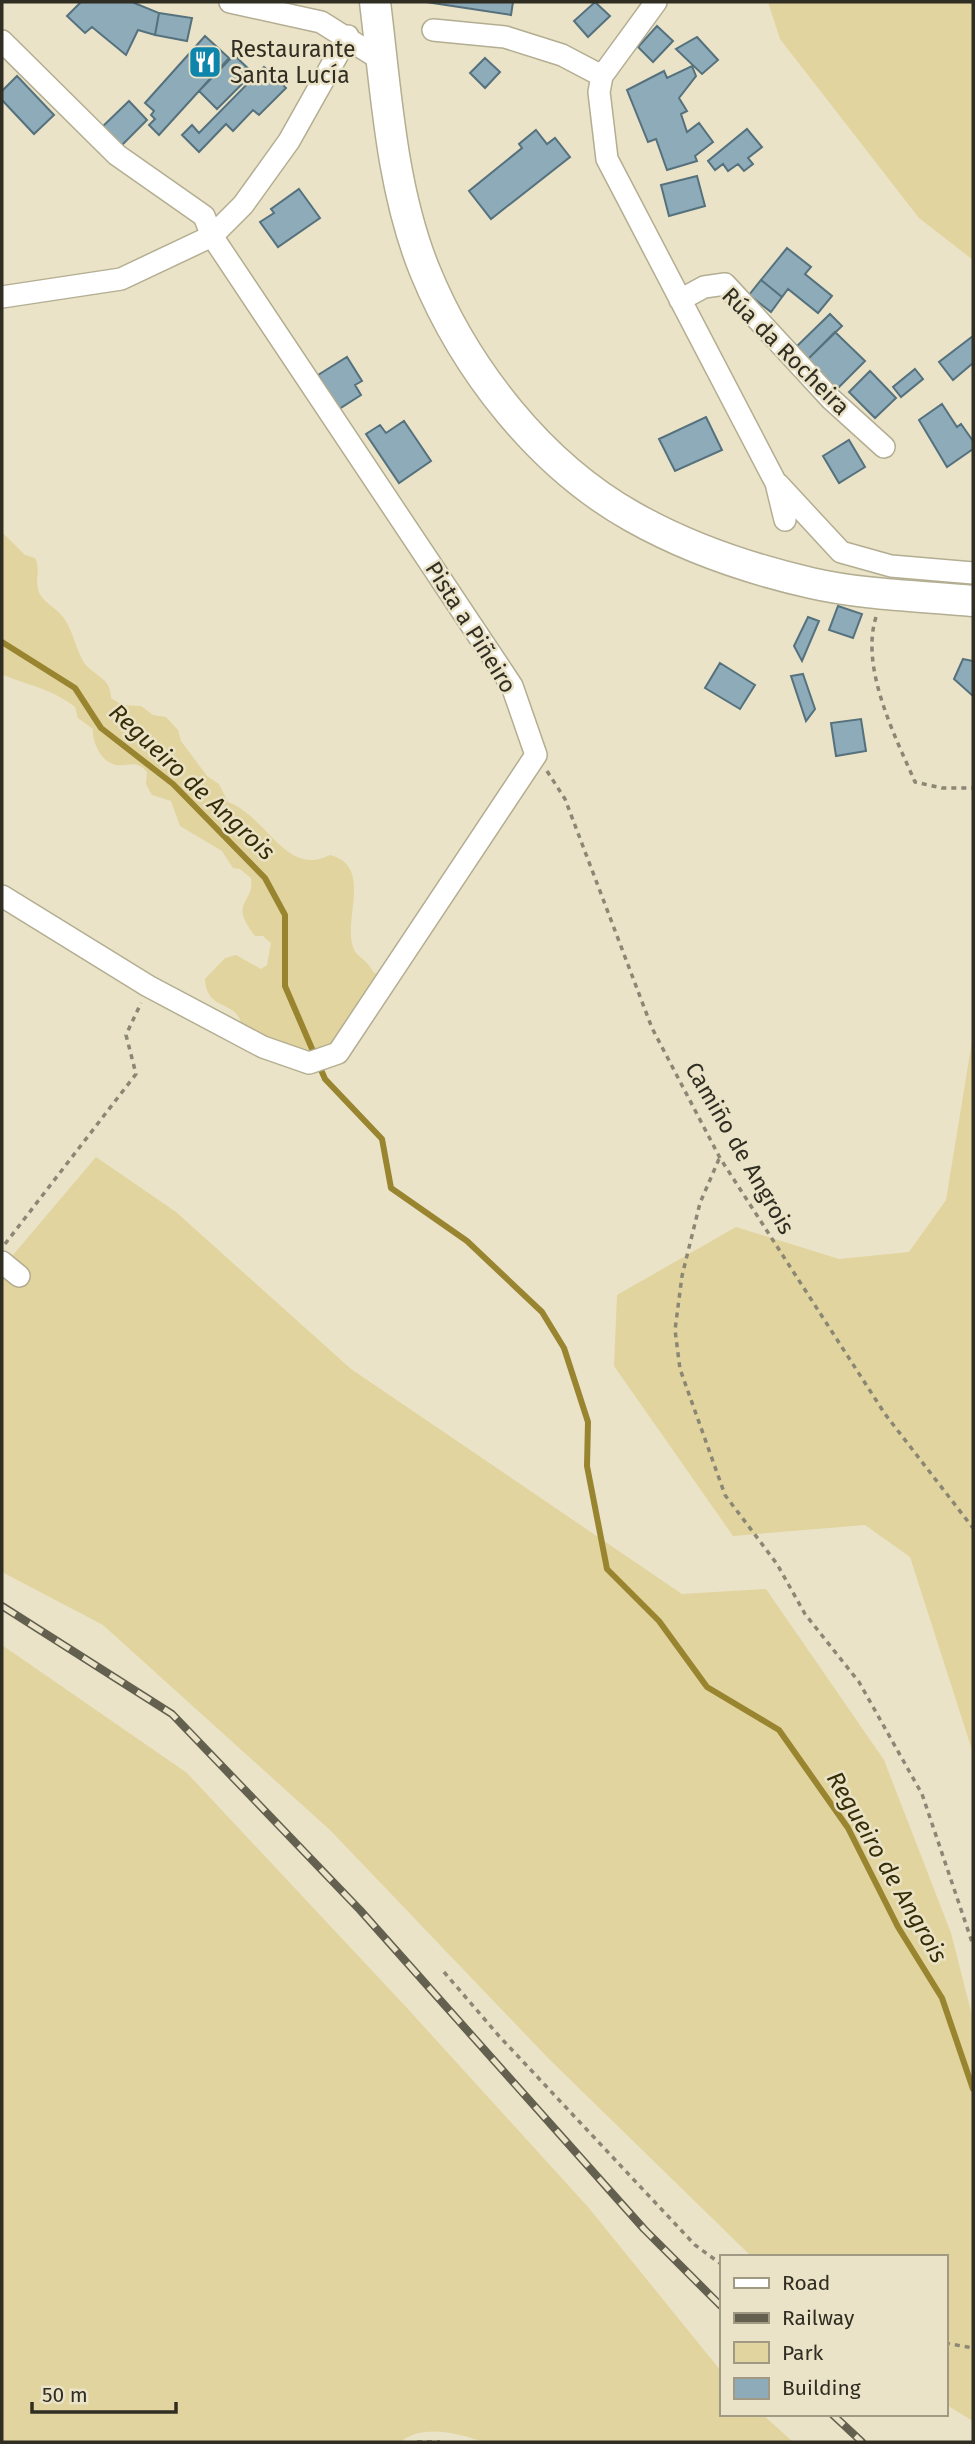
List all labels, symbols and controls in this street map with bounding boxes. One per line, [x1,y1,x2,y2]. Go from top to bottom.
place label: Restaurante Santa Lucía [230,35,355,89]
restaurant icon: Restaurante Santa Lucía [186,43,224,81]
street label: Rúa da Rocheira [716,281,856,421]
street label: Pista a Piñeiro [419,556,523,698]
water label: Regueiro de Angrois [104,698,280,866]
street label: Camiño de Angrois [679,1057,801,1239]
water label: Regueiro de Angrois [821,1767,953,1967]
legend [720,2255,947,2416]
text: Road [782,2270,830,2296]
text: Railway [782,2305,855,2331]
text: Park [782,2340,824,2366]
scale bar [32,2370,175,2414]
text: Building [782,2375,861,2401]
text: 50 m [42,2382,88,2408]

